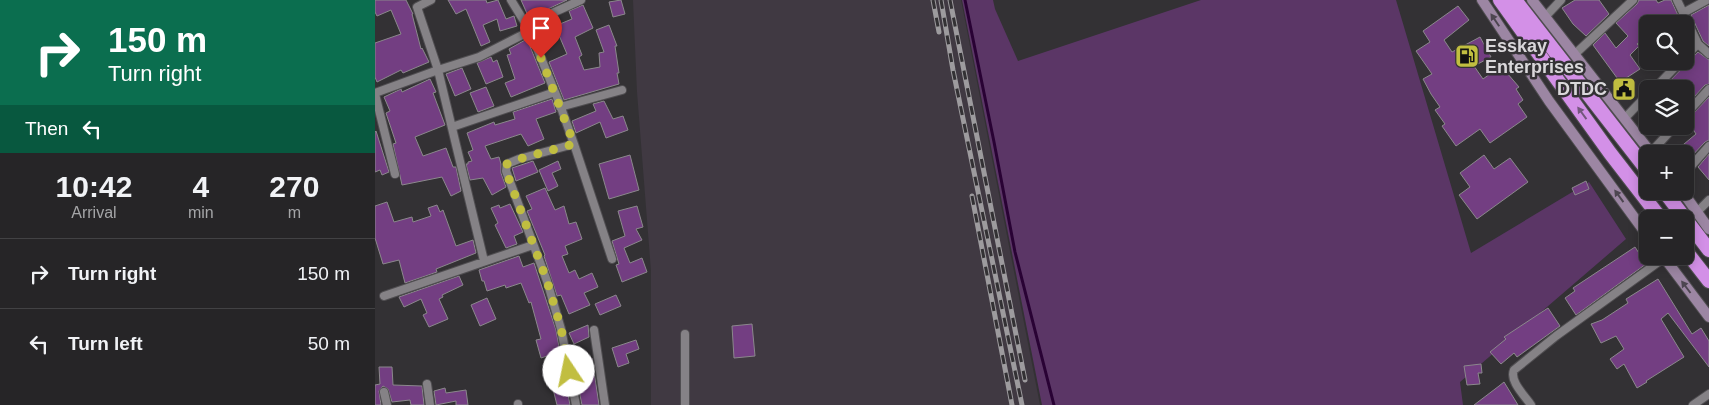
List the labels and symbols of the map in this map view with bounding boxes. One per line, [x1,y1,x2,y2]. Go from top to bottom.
pin [520,7,562,58]
one-way arrow [1491,13,1500,27]
place label: Esskay Enterprises [1485,36,1584,77]
fuel station icon: Esskay Enterprises [1454,43,1480,69]
public building icon: DTDC [1611,76,1637,102]
place label: DTDC [1557,79,1607,99]
one-way arrow [1577,107,1587,120]
one-way arrow [1614,189,1624,203]
one-way arrow [1681,280,1691,294]
position arrow [542,344,594,396]

